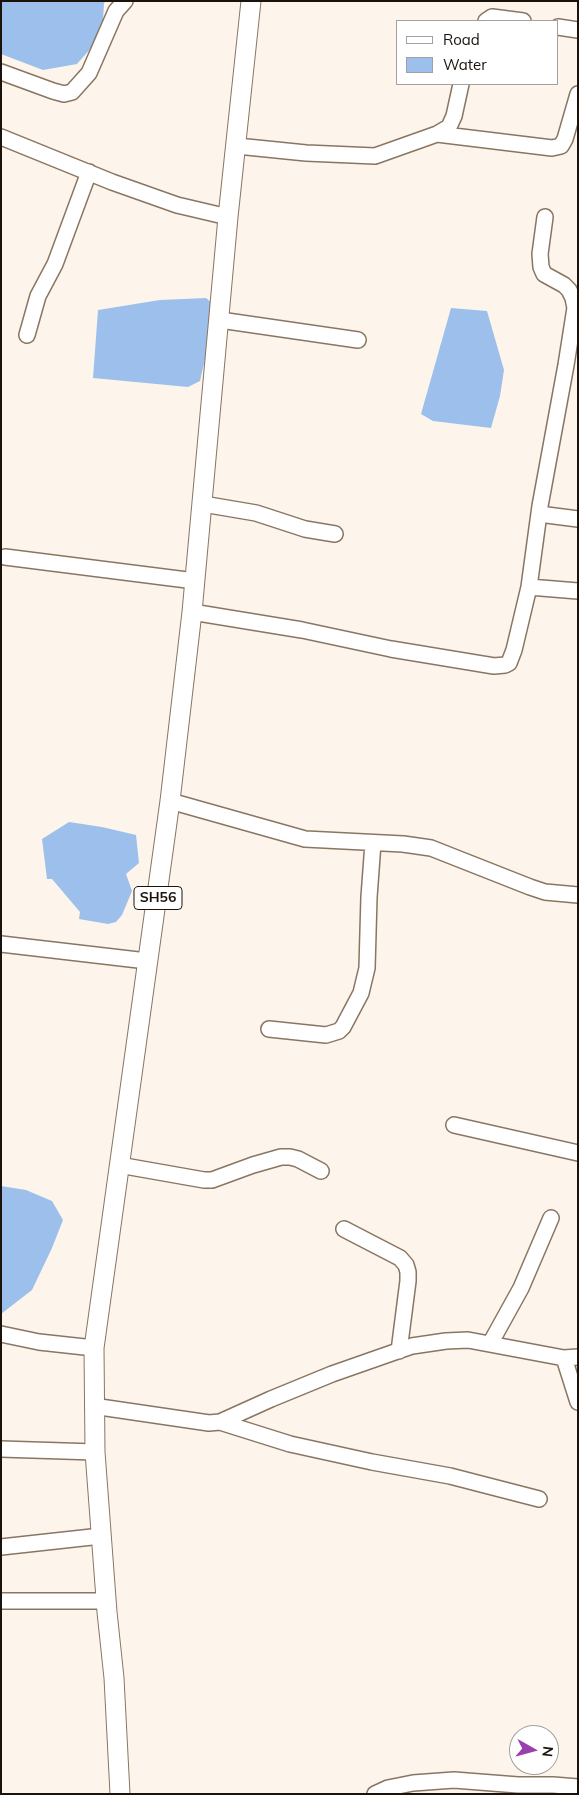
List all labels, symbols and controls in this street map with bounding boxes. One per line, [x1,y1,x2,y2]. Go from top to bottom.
legend [396,20,559,85]
text: Road [443,30,480,49]
text: Water [443,55,487,74]
road number: SH56 [134,886,182,910]
north arrow [509,1725,559,1775]
text: N [538,1745,557,1758]

